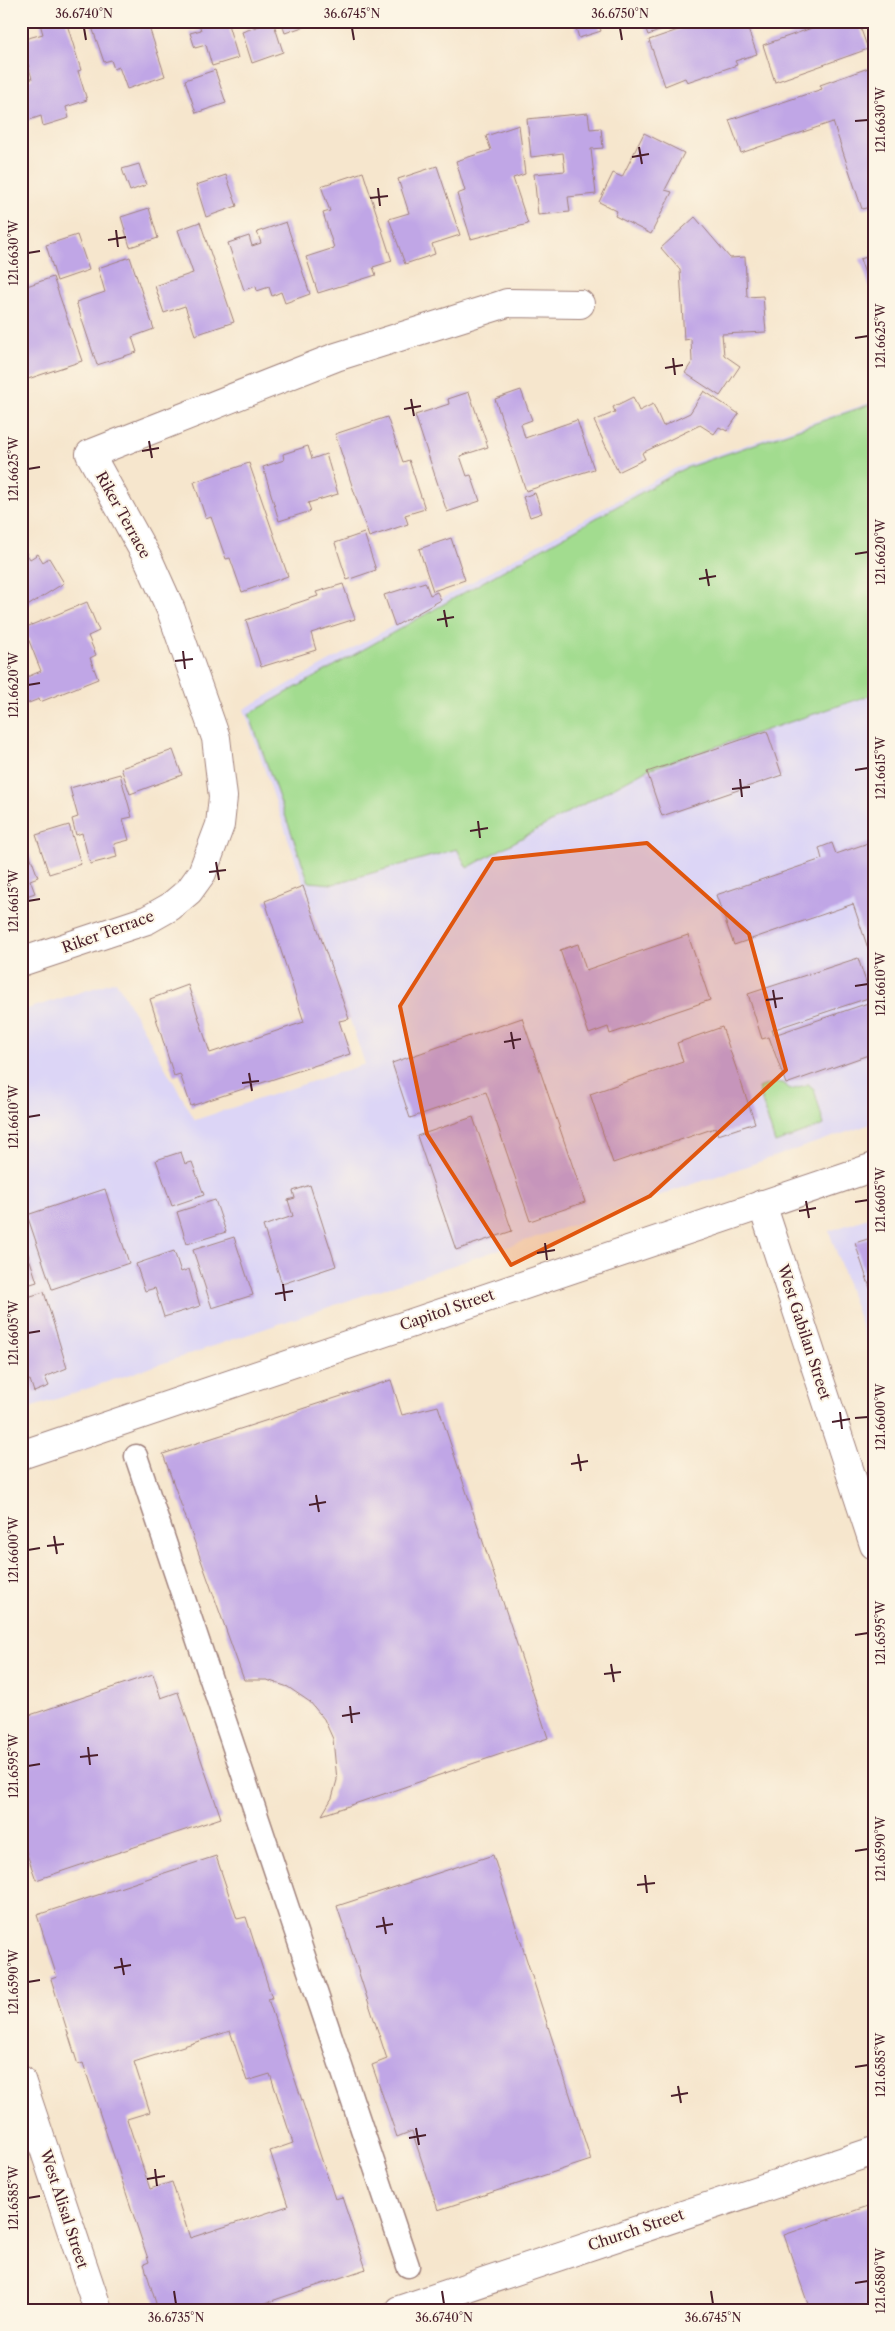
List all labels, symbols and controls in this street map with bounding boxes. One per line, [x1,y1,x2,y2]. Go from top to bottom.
text: 36.6740°N [55,6,113,21]
text: 36.6745°N [324,6,380,21]
text: 36.6750°N [591,6,649,21]
text: 121.6630°W [873,86,888,153]
text: 121.6630°W [6,219,21,286]
text: 121.6625°W [873,303,888,368]
text: 121.6625°W [6,436,21,501]
street label: Riker Terrace [92,468,155,562]
text: 121.6620°W [873,518,888,585]
text: 121.6620°W [6,651,21,718]
text: 121.6615°W [873,736,888,799]
text: 121.6615°W [6,869,21,932]
street label: Riker Terrace [59,906,156,957]
text: 121.6610°W [873,951,888,1016]
text: 121.6610°W [6,1084,21,1149]
text: 121.6605°W [873,1166,888,1233]
street label: West Gabilan Street [773,1261,836,1403]
street label: Capitol Street [397,1284,497,1335]
text: 121.6605°W [6,1299,21,1366]
text: 121.6600°W [873,1383,888,1450]
text: 121.6600°W [6,1516,21,1583]
text: 121.6595°W [873,1600,888,1665]
text: 121.6595°W [6,1733,21,1798]
text: 121.6590°W [873,1815,888,1882]
text: 121.6590°W [6,1948,21,2015]
text: 121.6585°W [873,2032,888,2097]
street label: West Alisal Street [36,2146,93,2272]
text: 121.6585°W [6,2165,21,2230]
street label: Church Street [585,2204,687,2255]
text: 121.6580°W [873,2247,888,2314]
text: 36.6735°N [148,2310,204,2325]
text: 36.6740°N [415,2310,473,2325]
text: 36.6745°N [685,2310,741,2325]

